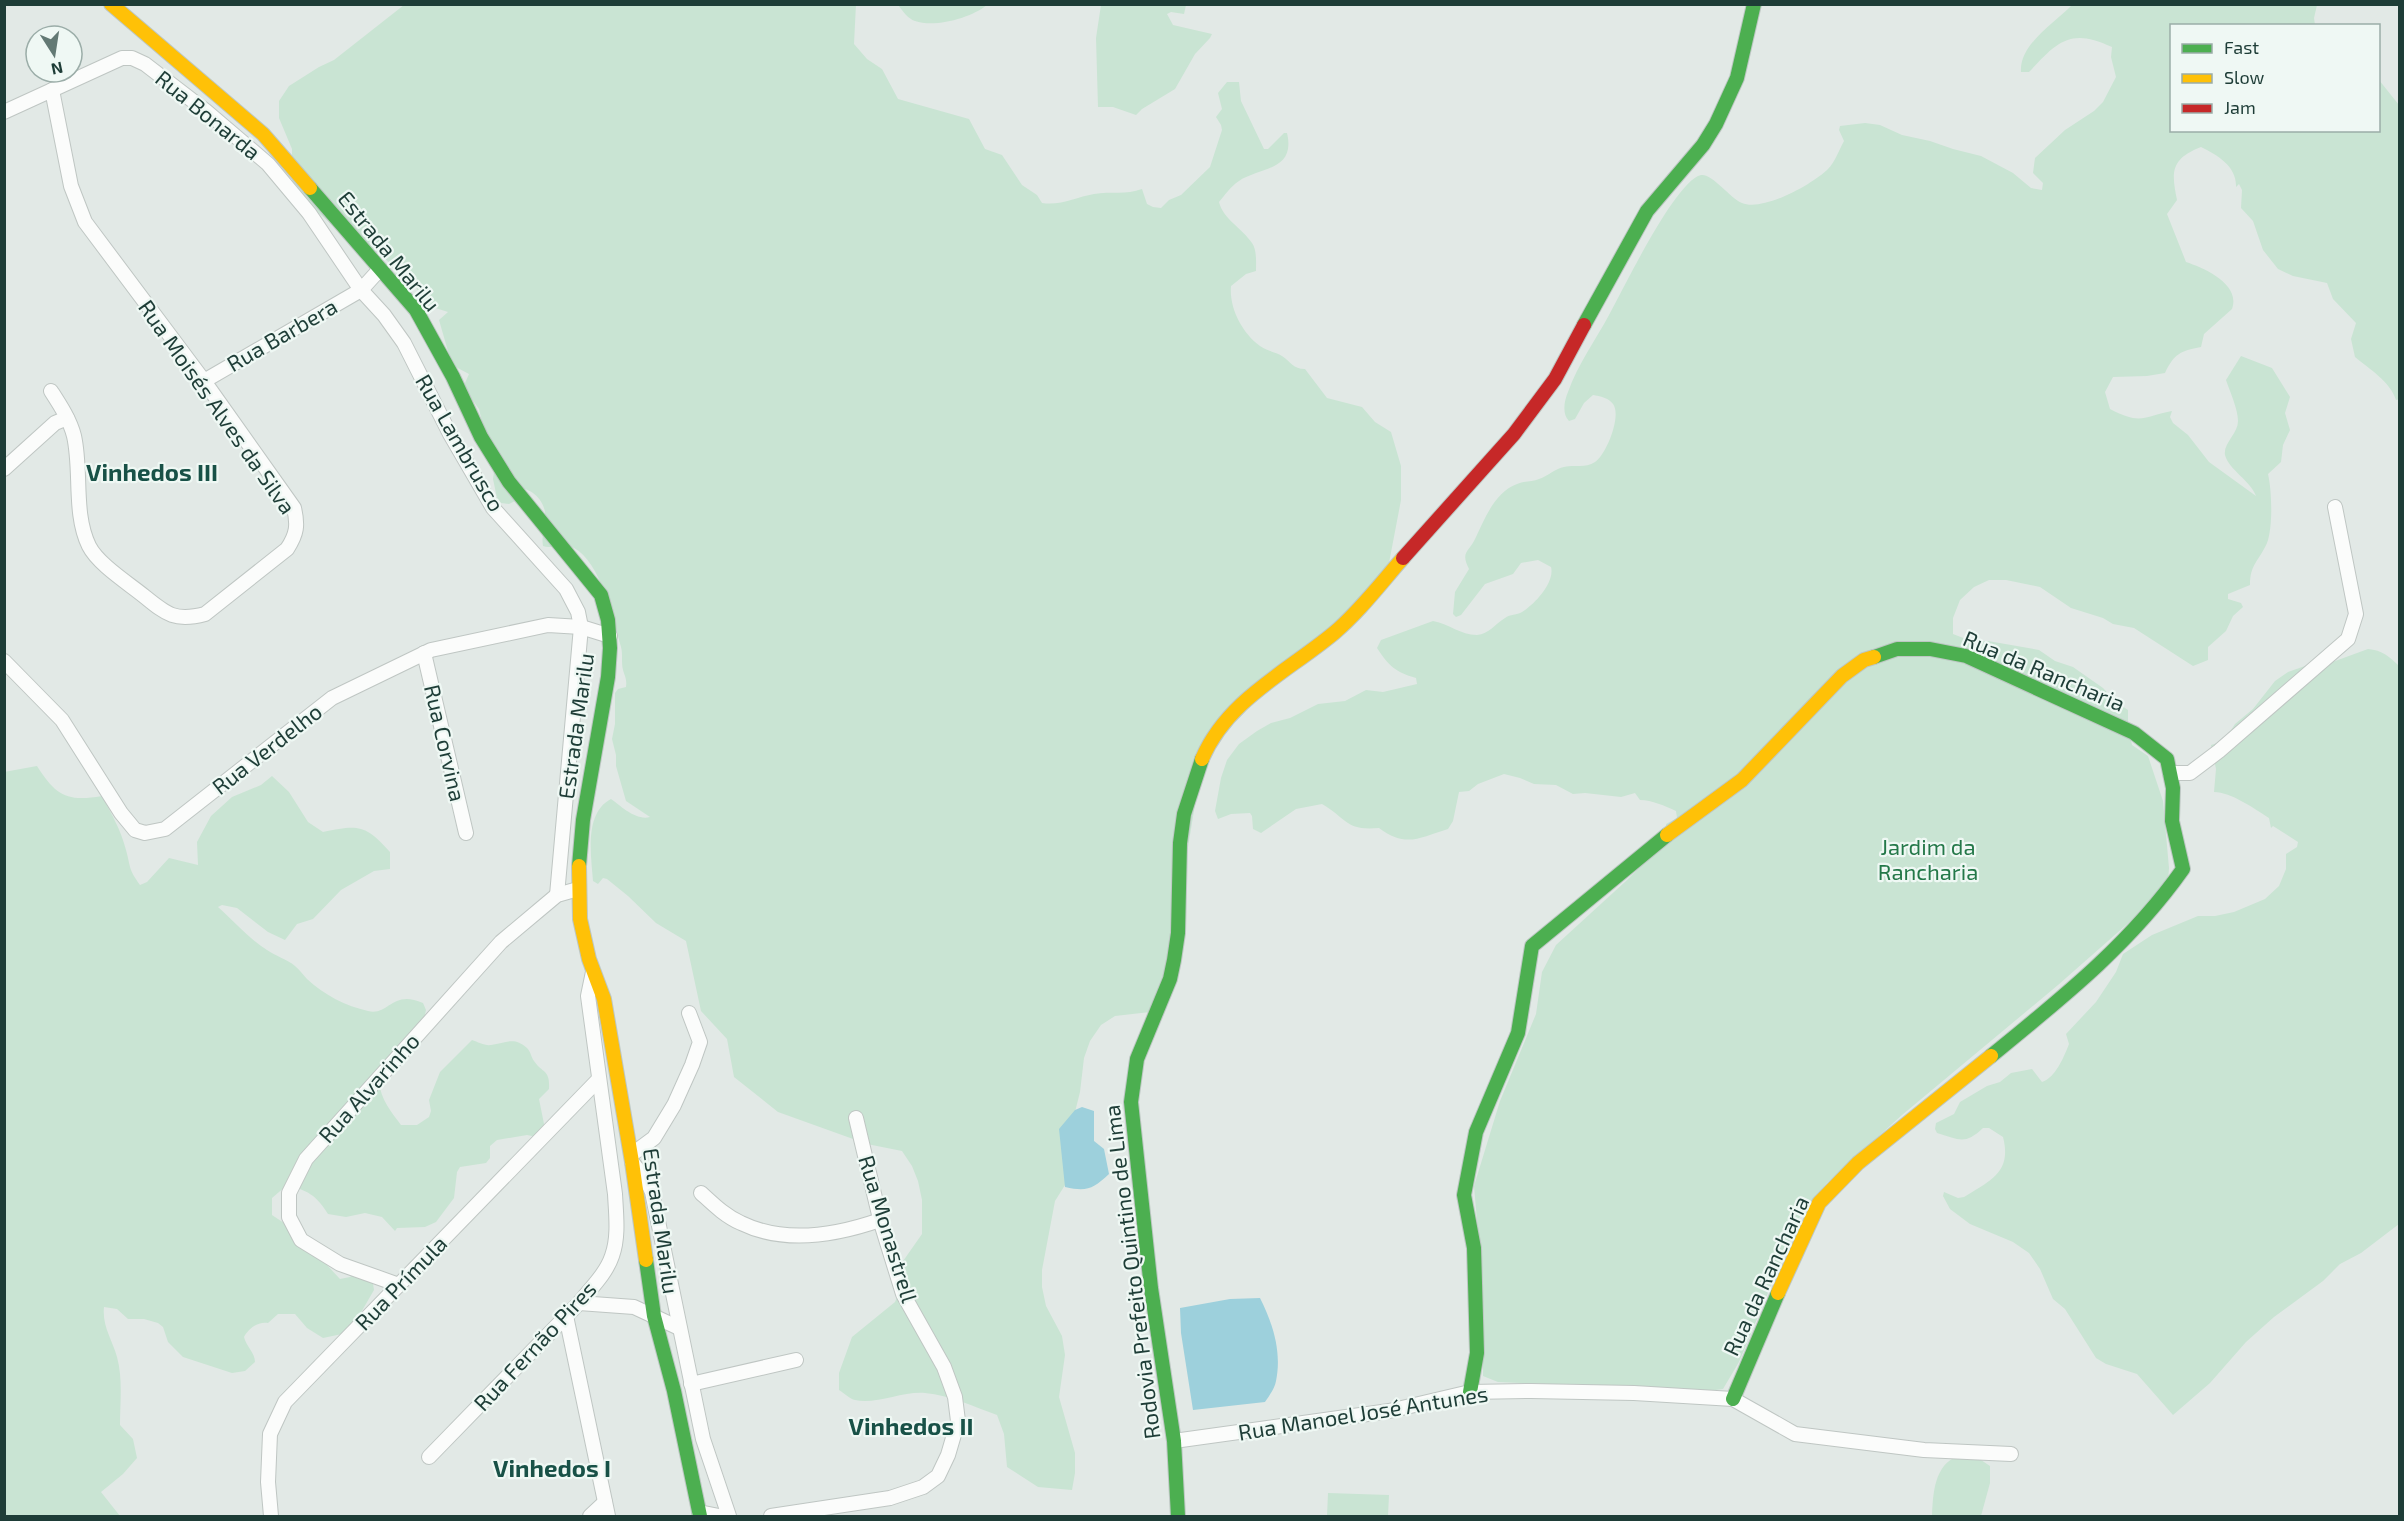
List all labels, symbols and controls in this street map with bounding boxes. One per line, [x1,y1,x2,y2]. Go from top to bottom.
north arrow [24,24,84,84]
legend [2170,24,2380,132]
text: Fast [2224,36,2259,58]
text: N [50,59,65,80]
street label: Rua Bonarda [151,64,266,164]
text: Slow [2224,66,2265,88]
text: Jam [2224,96,2256,118]
street label: Estrada Marilu [333,185,446,316]
street label: Rua Barbera [222,292,341,376]
street label: Rua Moisés Alves da Silva [134,294,302,518]
street label: Rua Lambrusco [411,369,511,516]
district label: Vinhedos III [86,457,218,486]
street label: Rua da Rancharia [1960,624,2129,716]
street label: Estrada Marilu [552,651,598,801]
street label: Rua Corvina [420,682,472,804]
street label: Rua Verdelho [206,697,326,799]
park label: Jardim da Rancharia [1878,833,1978,884]
street label: Rua Alvarinho [312,1027,424,1147]
street label: Rodovia Prefeito Quintino de Lima [1098,1103,1165,1441]
street label: Estrada Marilu [639,1146,685,1296]
street label: Rua Monastrell [854,1152,924,1306]
street label: Rua da Rancharia [1717,1192,1813,1360]
street label: Rua Prímula [349,1230,452,1335]
street label: Rua Fernão Pires [468,1275,601,1415]
street label: Rua Manoel José Antunes [1236,1379,1490,1445]
district label: Vinhedos II [849,1411,973,1440]
district label: Vinhedos I [493,1453,611,1482]

